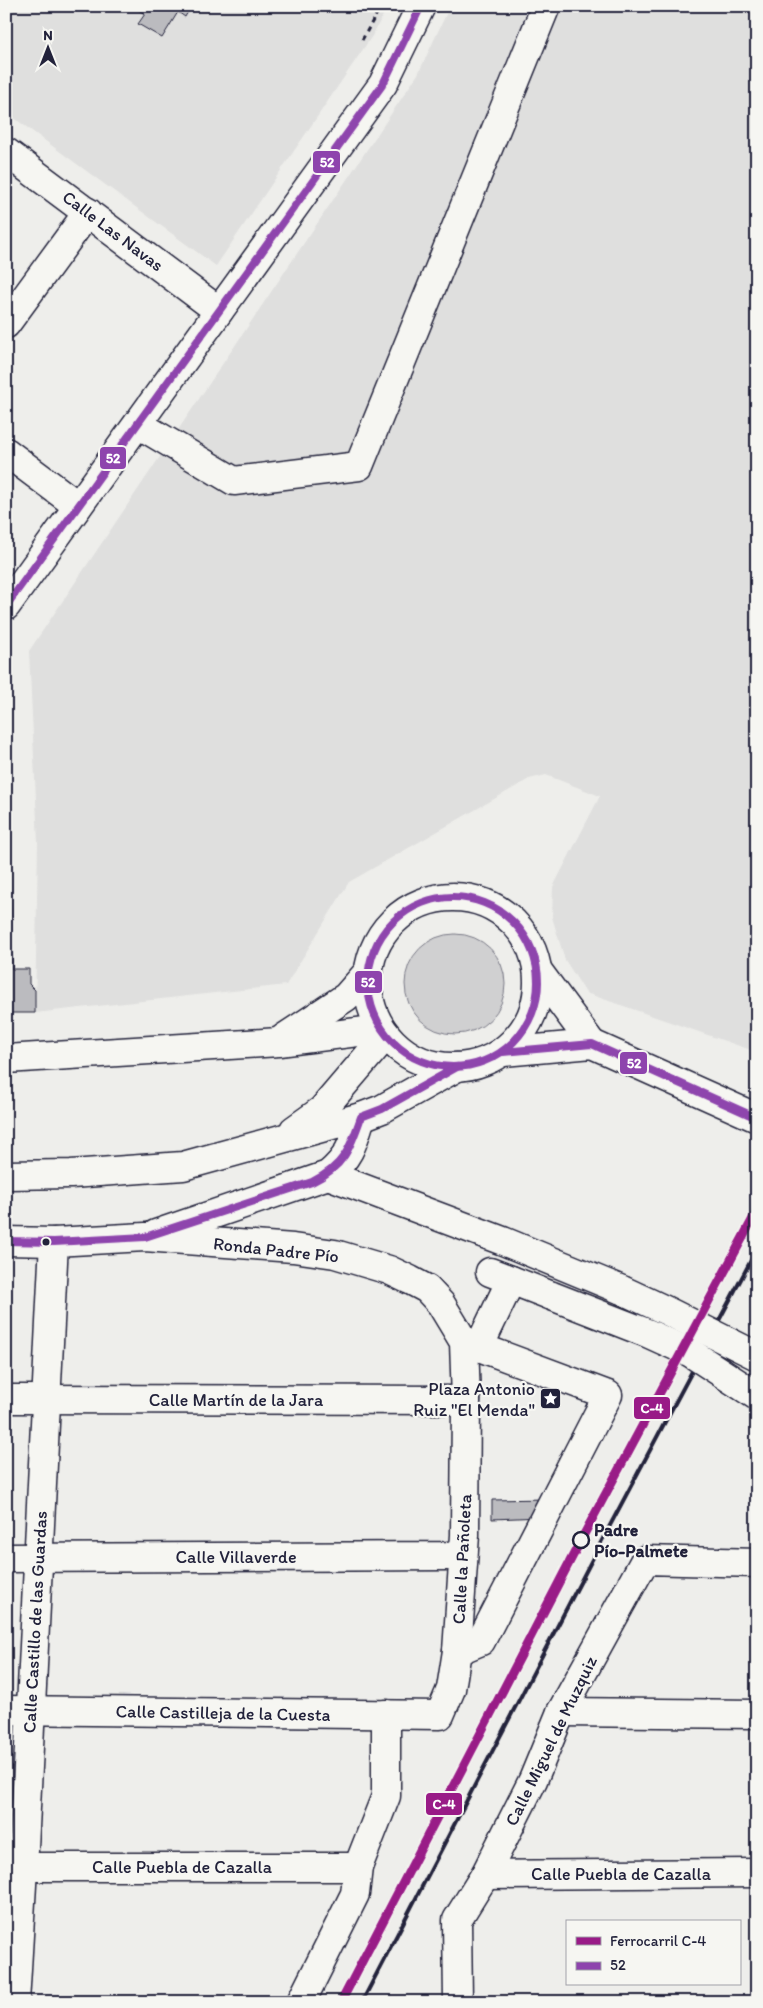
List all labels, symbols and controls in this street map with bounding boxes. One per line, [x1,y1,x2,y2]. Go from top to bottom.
north arrow [22,22,72,72]
text: N [43,27,53,44]
line badge: 52 [312,150,341,174]
text: 52 [320,154,335,171]
street label: Calle Las Navas [58,186,168,276]
line badge: 52 [99,446,127,470]
text: 52 [106,450,121,467]
line badge: 52 [354,970,383,994]
text: 52 [361,974,376,991]
line badge: 52 [619,1051,648,1075]
text: 52 [627,1055,642,1072]
street label: Ronda Padre Pío [212,1232,340,1268]
unlabelled marker [41,1237,51,1247]
place label: Plaza Antonio Ruiz "El Menda" [413,1378,535,1421]
place icon: Plaza Antonio Ruiz "El Menda" [539,1387,563,1411]
street label: Calle Martín de la Jara [149,1389,324,1411]
line badge: C-4 [633,1396,671,1420]
text: C-4 [640,1400,664,1417]
street label: Calle la Pañoleta [448,1493,476,1625]
street label: Calle Castillo de las Guardas [18,1510,52,1734]
place label: Padre Pío-Palmete [594,1519,688,1562]
marker: Padre Pío-Palmete [572,1531,590,1549]
street label: Calle Villaverde [175,1546,297,1568]
street label: Calle Miguel de Muzquiz [500,1652,602,1830]
street label: Calle Castilleja de la Cuesta [115,1700,331,1726]
line badge: C-4 [425,1792,463,1816]
text: C-4 [432,1796,456,1813]
street label: Calle Puebla de Cazalla [92,1856,273,1878]
street label: Calle Puebla de Cazalla [531,1863,712,1885]
legend [566,1920,740,1986]
text: Ferrocarril C-4 [610,1932,706,1950]
text: 52 [610,1956,626,1974]

